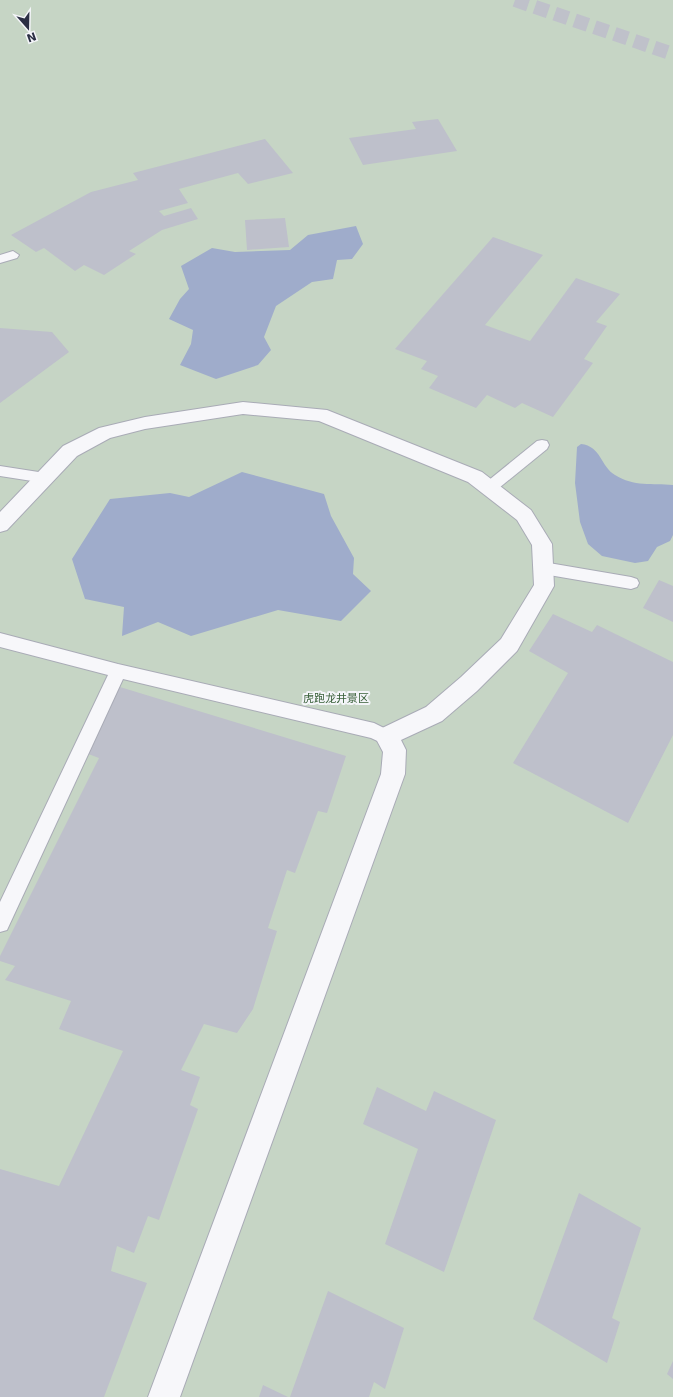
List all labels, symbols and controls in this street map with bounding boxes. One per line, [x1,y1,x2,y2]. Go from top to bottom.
north arrow [8,8,48,48]
text: N [25,29,38,45]
park label: 虎跑龙井景区 [303,692,369,705]

